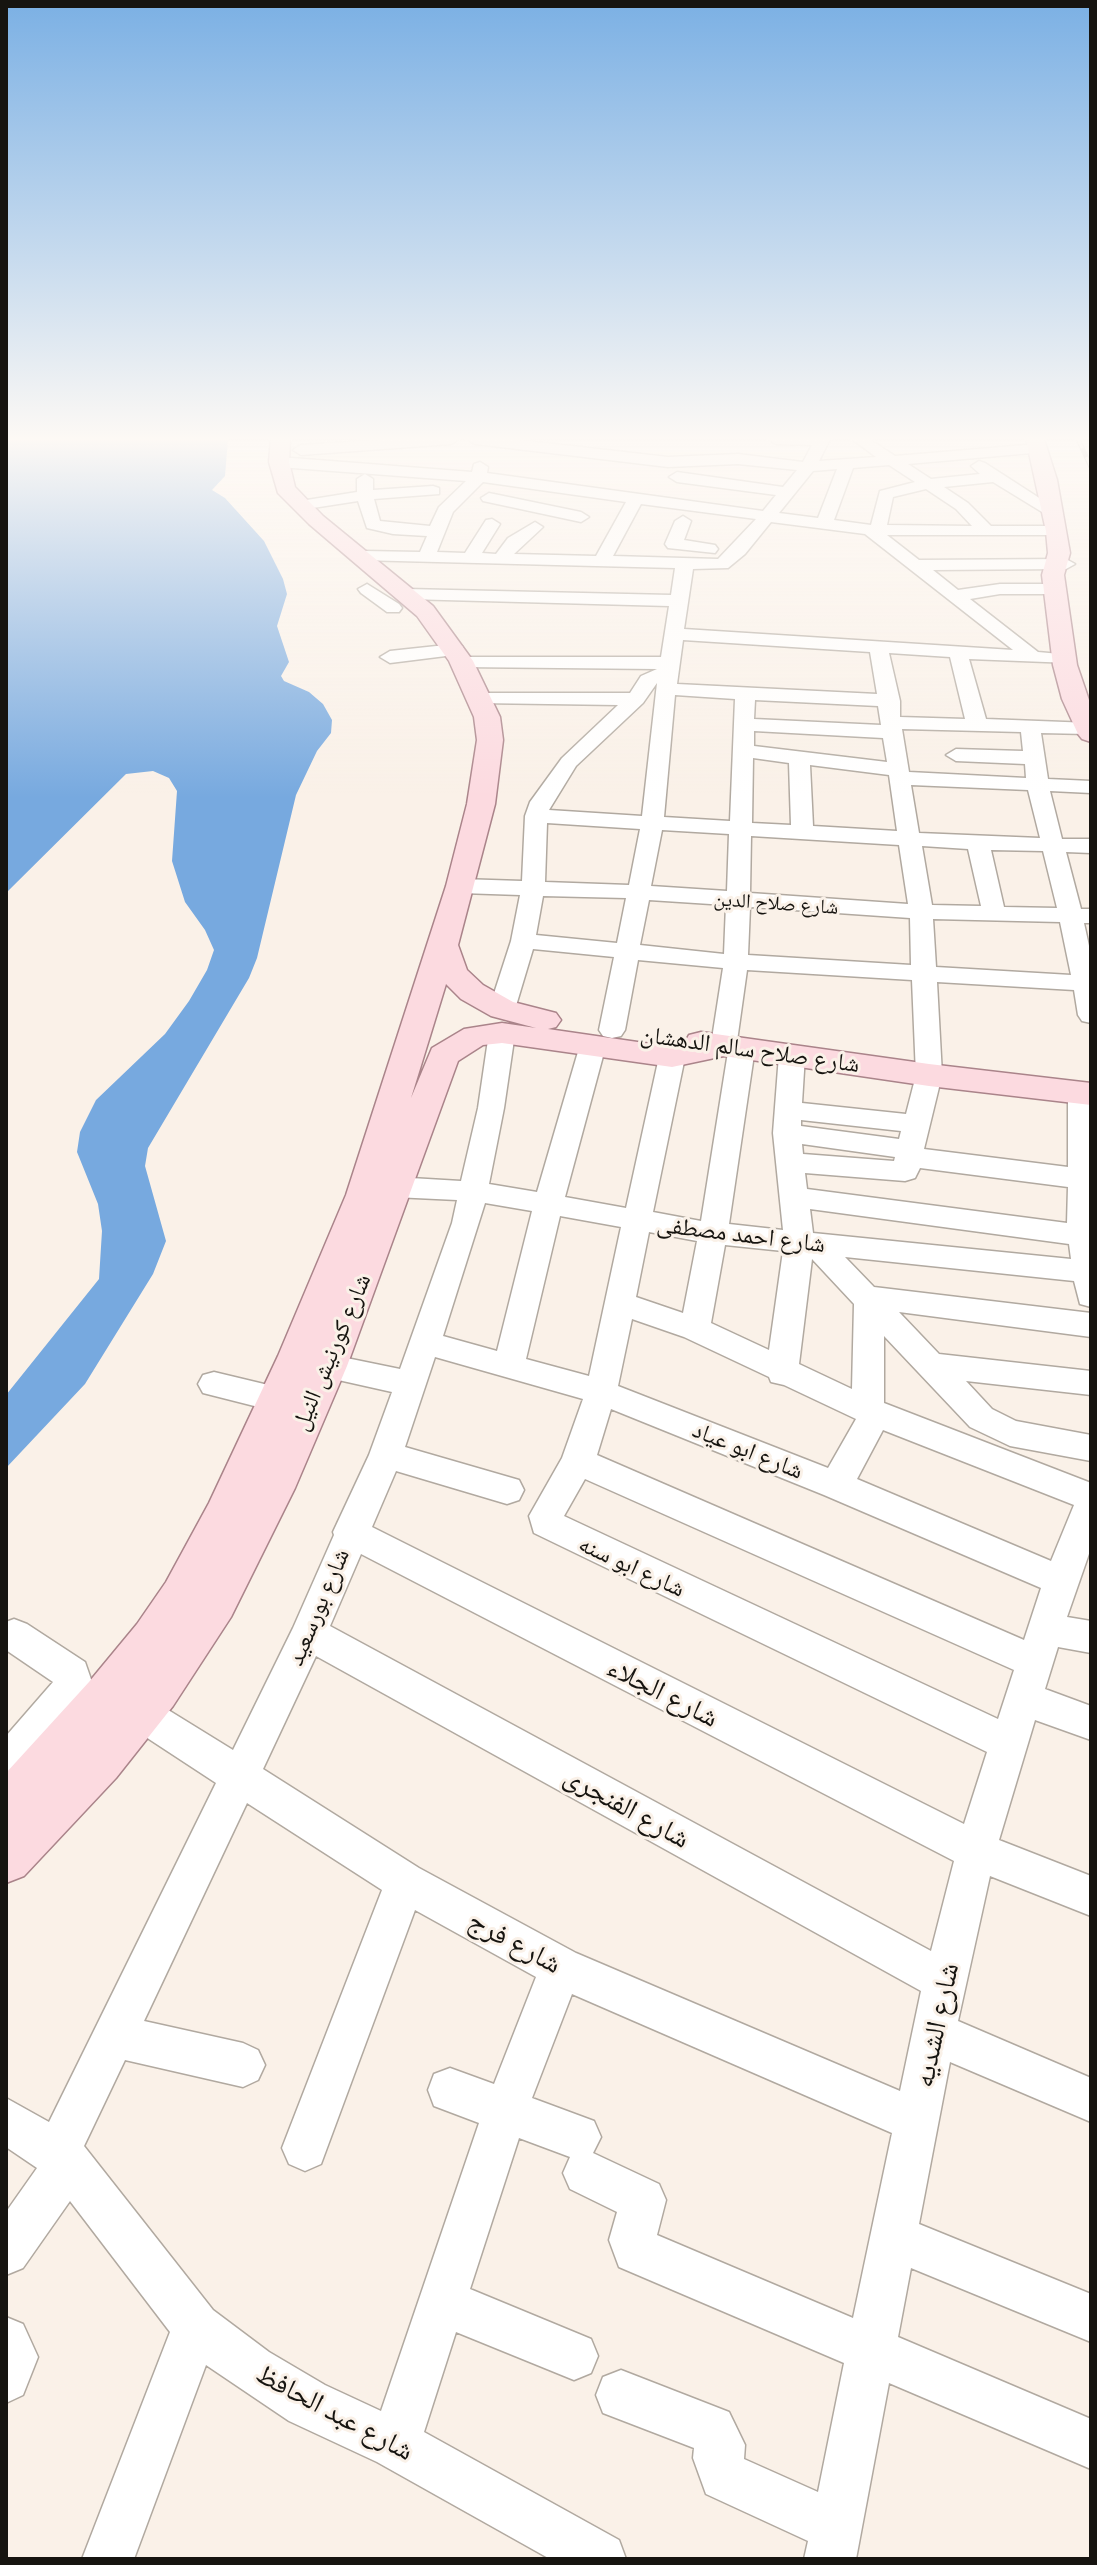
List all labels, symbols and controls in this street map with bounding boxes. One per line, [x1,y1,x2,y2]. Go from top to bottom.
street label: شارع صلاح الدين [713,887,839,919]
street label: شارع صلاح سالم الدهشان [639,1019,861,1079]
street label: شارع احمد مصطفى [655,1209,827,1259]
street label: شارع كورنيش النيل [285,1269,377,1435]
street label: شارع ابو عياد [688,1415,808,1485]
street label: شارع ابو سنه [574,1529,690,1603]
street label: شارع بورسعيد [281,1544,355,1670]
street label: شارع الجلاء [602,1650,724,1734]
street label: شارع الفنجرى [558,1759,696,1855]
street label: شارع فرج [463,1904,567,1980]
street label: شارع الشديه [906,1960,966,2090]
street label: شارع عبد الحافظ [251,2356,419,2468]

